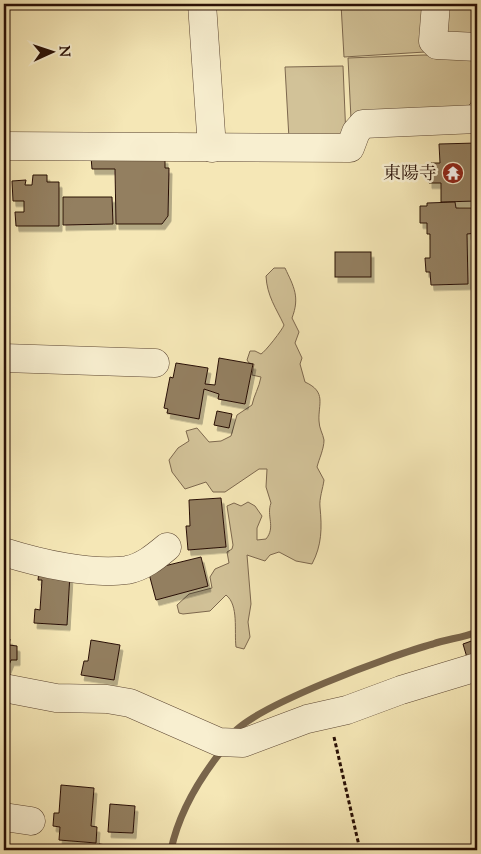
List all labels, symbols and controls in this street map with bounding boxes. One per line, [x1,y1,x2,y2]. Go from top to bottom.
north arrow [28,28,78,78]
text: N [53,45,73,58]
temple icon: 東陽寺 [441,161,465,185]
place label: 東陽寺 [383,162,437,188]

